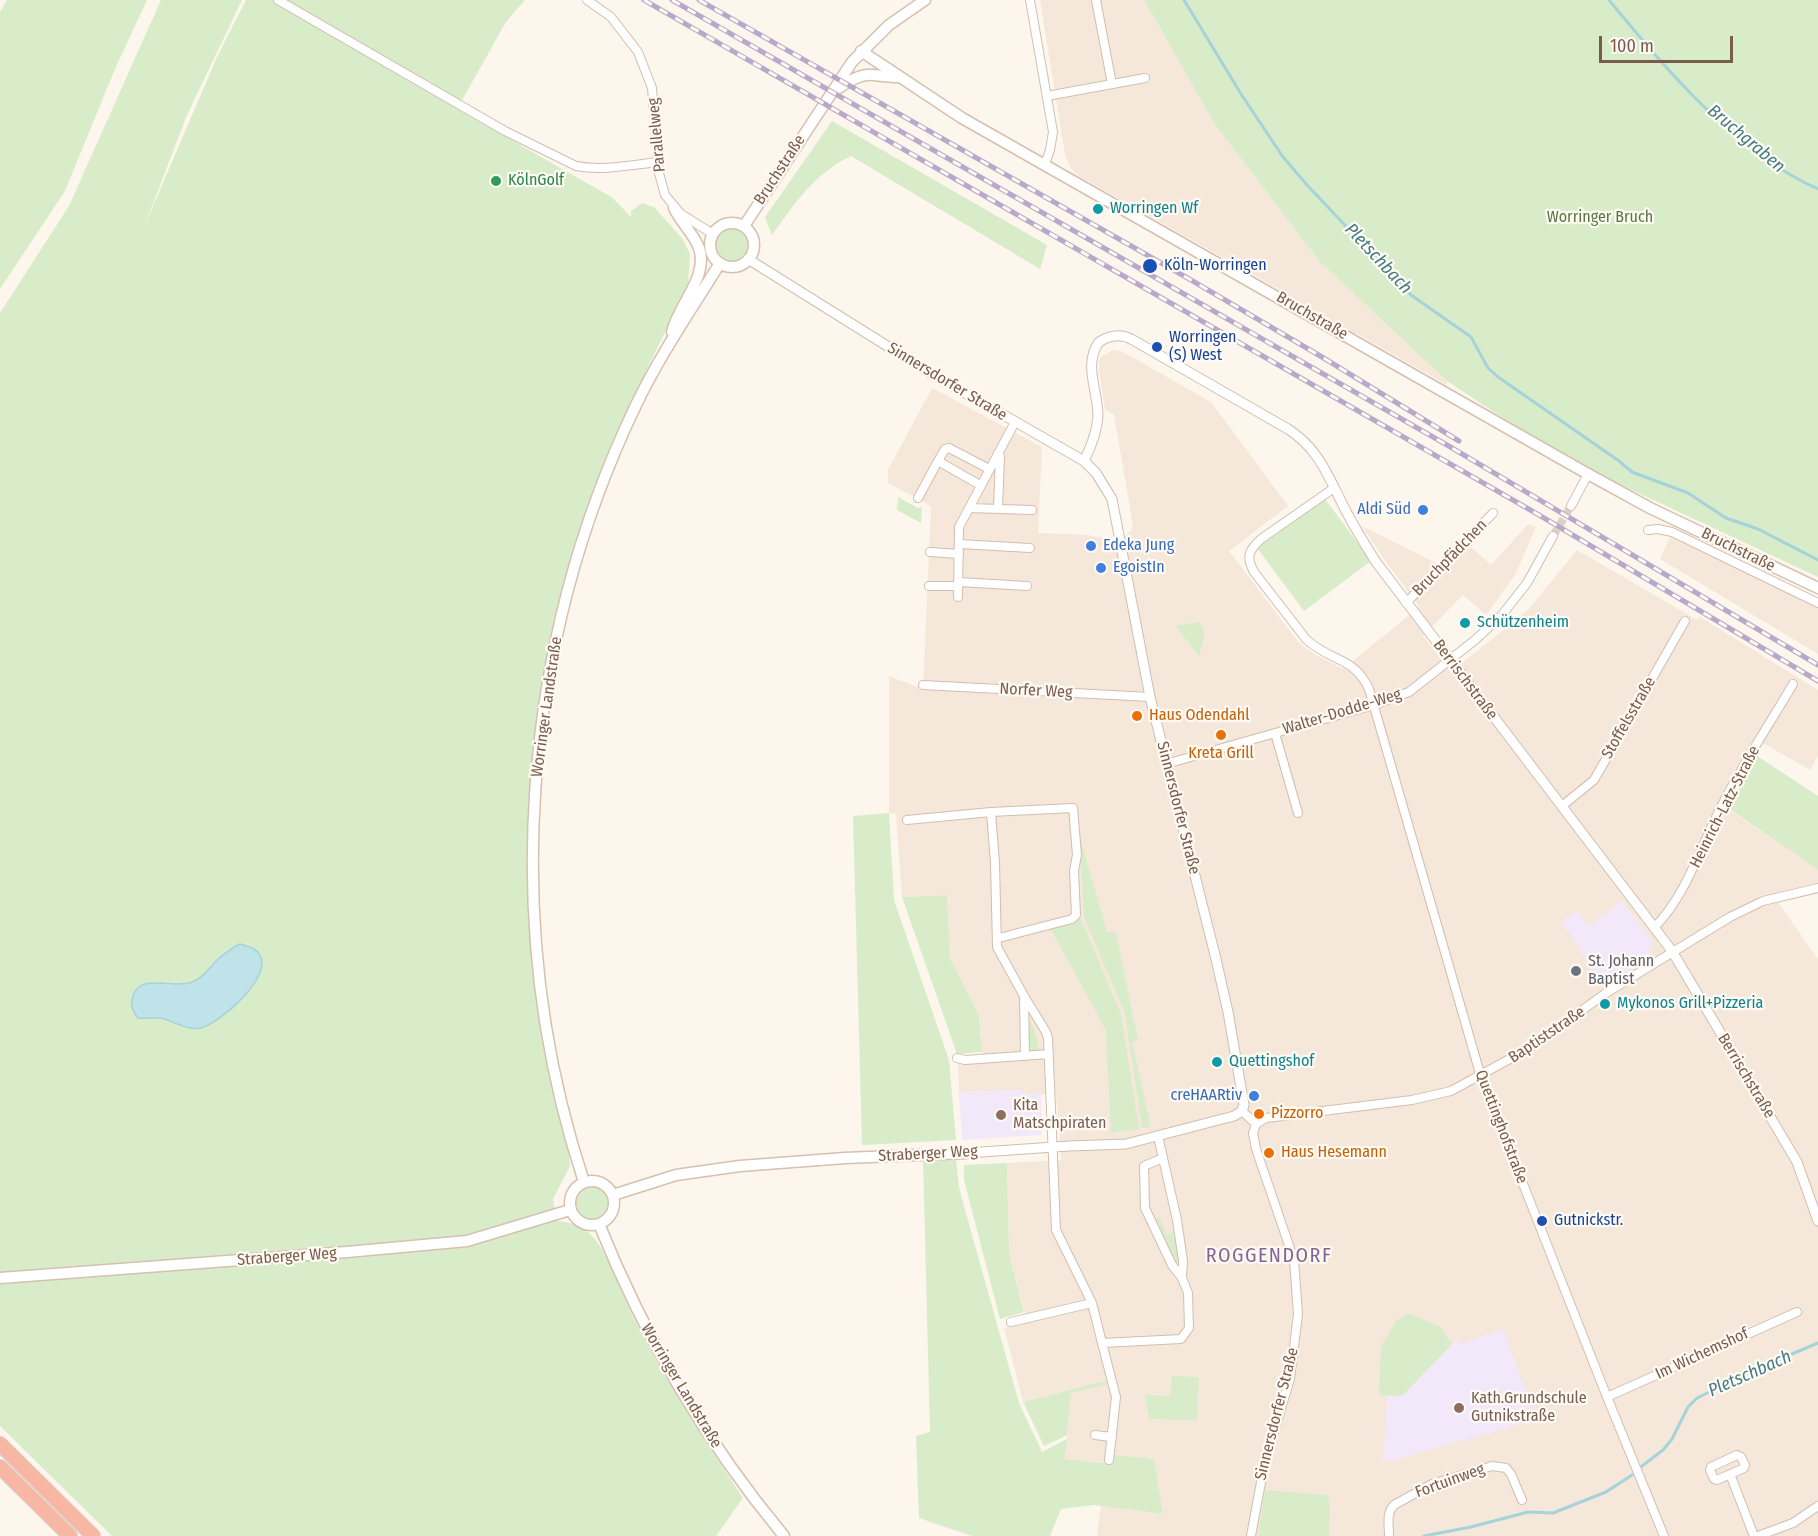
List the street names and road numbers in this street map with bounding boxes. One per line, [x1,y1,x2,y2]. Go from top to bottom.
street label: Parallelweg [644,97,670,173]
street label: Bruchstraße [750,131,810,209]
street label: Bruchstraße [1273,288,1351,344]
street label: Sinnersdorfer Straße [884,339,1010,425]
street label: Bruchpfädchen [1409,516,1491,600]
street label: Bruchstraße [1698,524,1778,576]
street label: Worringer Landstraße [528,636,566,778]
street label: Berrischstraße [1429,636,1501,724]
street label: Stoffelsstraße [1598,674,1660,762]
street label: Norfer Weg [999,680,1073,702]
street label: Walter-Dodde-Weg [1280,685,1404,739]
street label: Sinnersdorfer Straße [1152,740,1204,876]
street label: Heinrich-Latz-Straße [1686,743,1764,871]
street label: Baptiststraße [1505,1002,1589,1068]
street label: Berrischstraße [1713,1030,1779,1122]
street label: Quettinghofstraße [1471,1068,1531,1186]
street label: Straberger Weg [878,1142,978,1166]
street label: Straberger Weg [237,1244,337,1270]
street label: Worringer Landstraße [636,1320,726,1452]
street label: Im Wichemshof [1652,1324,1752,1384]
street label: Sinnersdorfer Straße [1251,1346,1303,1482]
street label: Fortuinweg [1413,1460,1487,1502]

